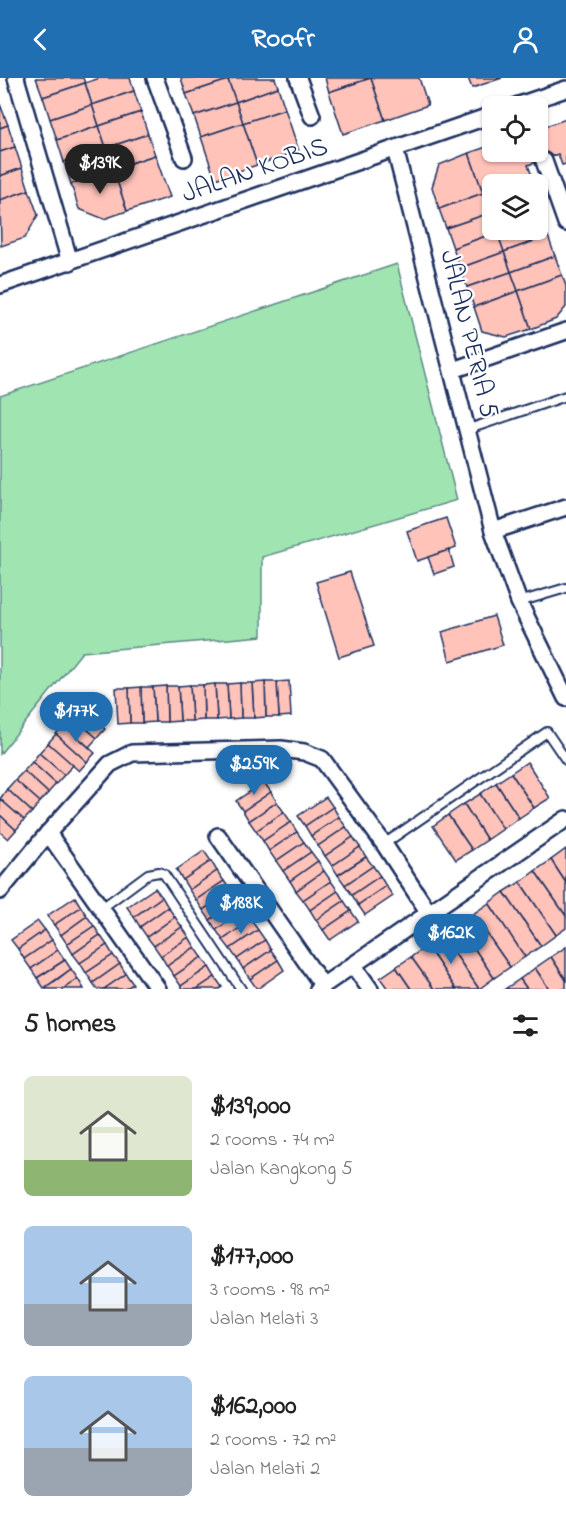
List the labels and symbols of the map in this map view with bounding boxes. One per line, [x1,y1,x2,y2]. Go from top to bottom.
street label: JALAN KOBIS [177,128,333,214]
pin: $139K [58,144,142,195]
street label: JALAN PERIA 5 [428,246,508,422]
pin: $177K [34,692,118,743]
pin: $259K [212,745,296,796]
pin: $188K [199,884,283,935]
pin: $162K [409,914,493,965]

